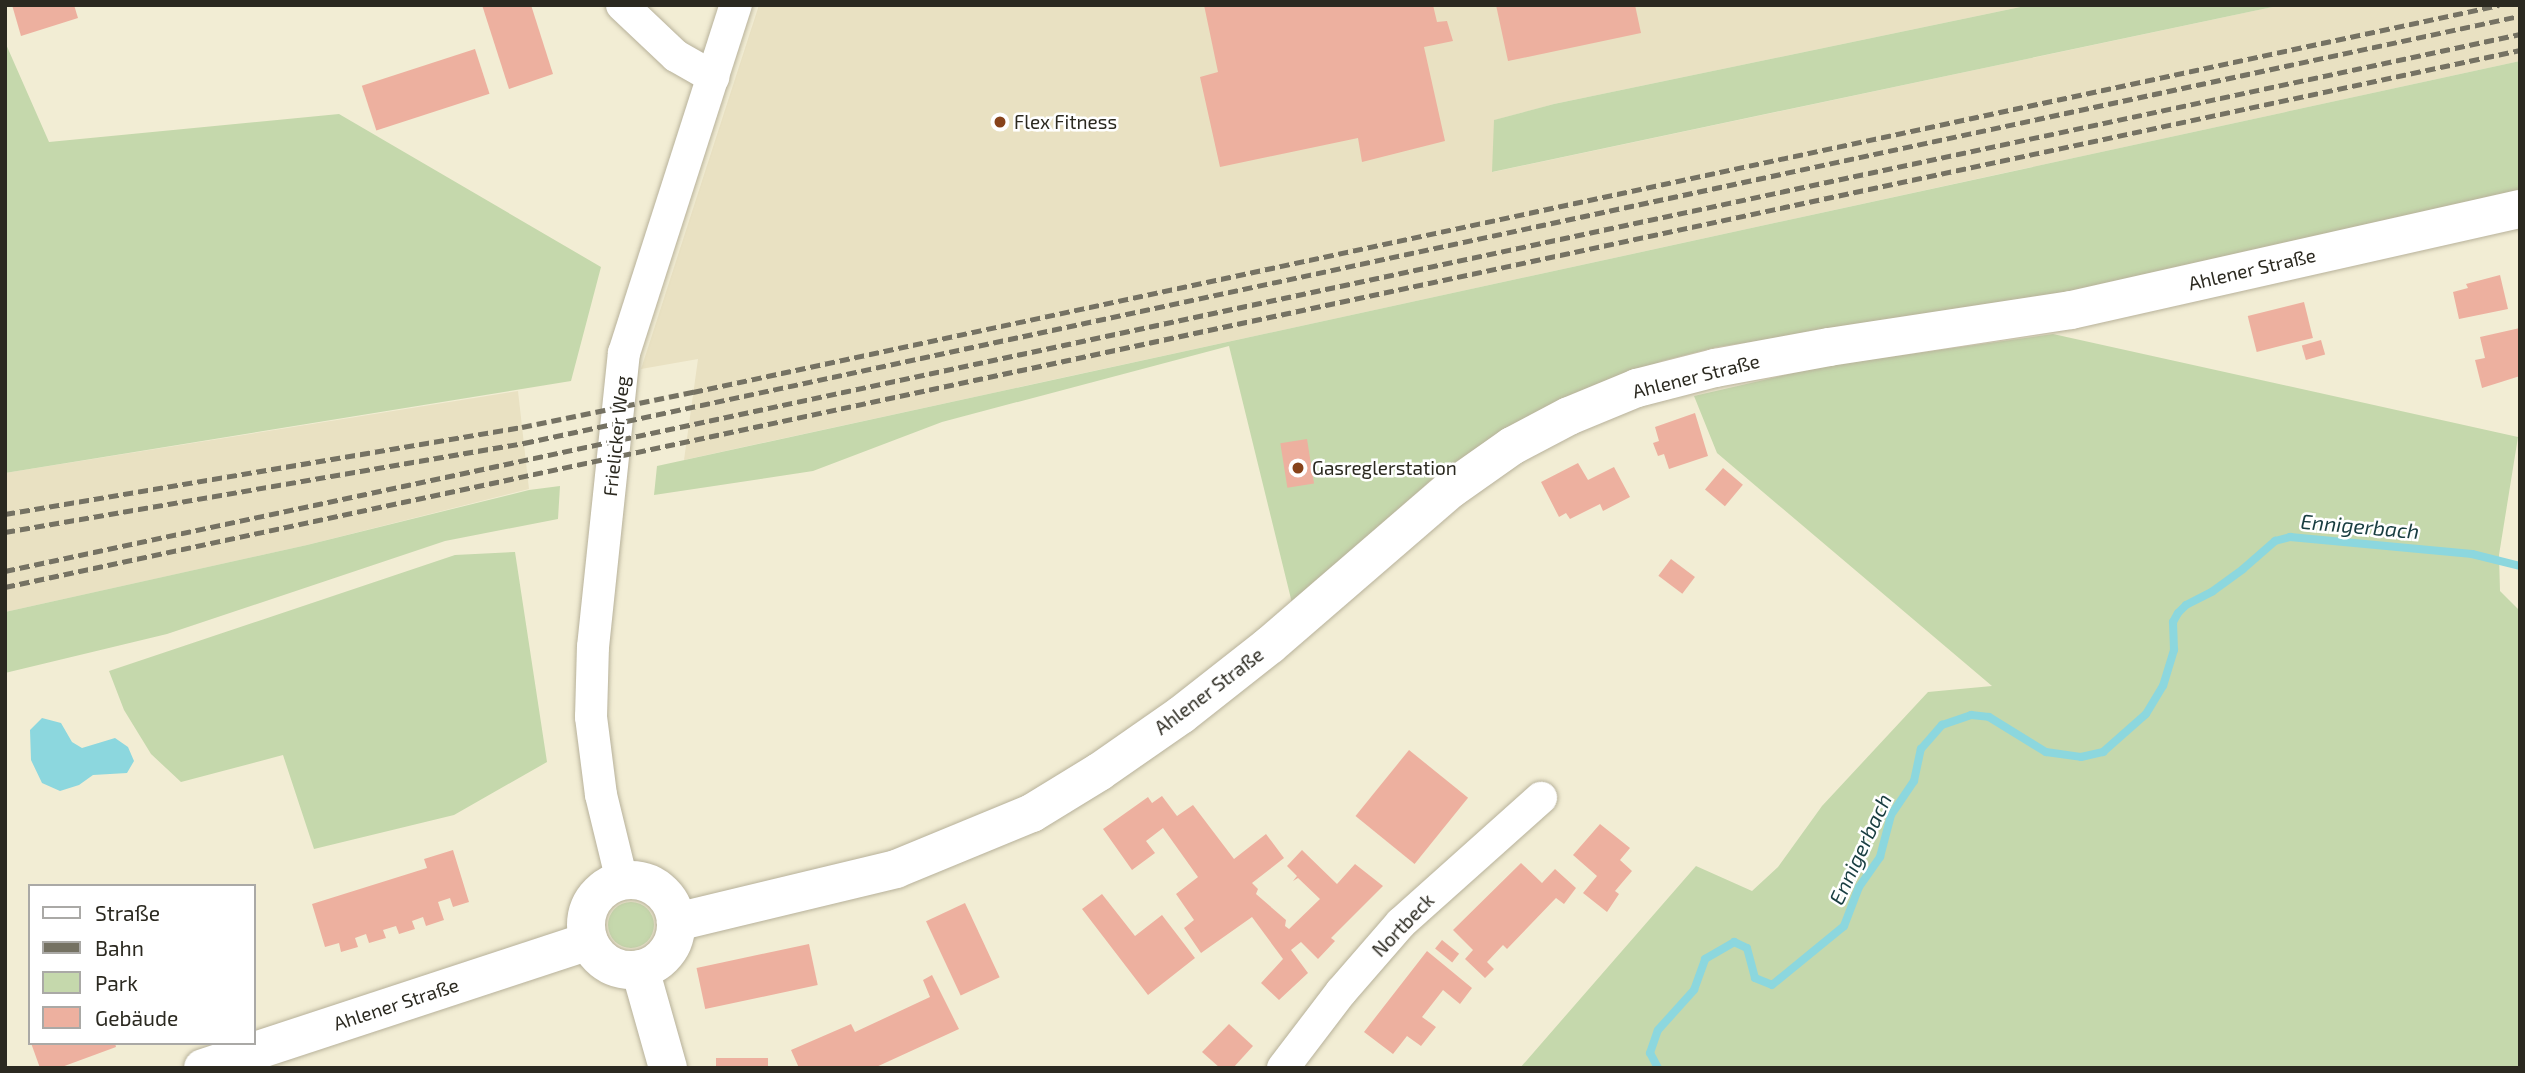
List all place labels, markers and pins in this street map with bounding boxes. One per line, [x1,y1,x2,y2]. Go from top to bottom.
place label: Flex Fitness [1014,111,1117,133]
marker: Flex Fitness [992,114,1008,130]
place label: Gasreglerstation [1312,457,1457,479]
marker: Gasreglerstation [1290,460,1306,476]

